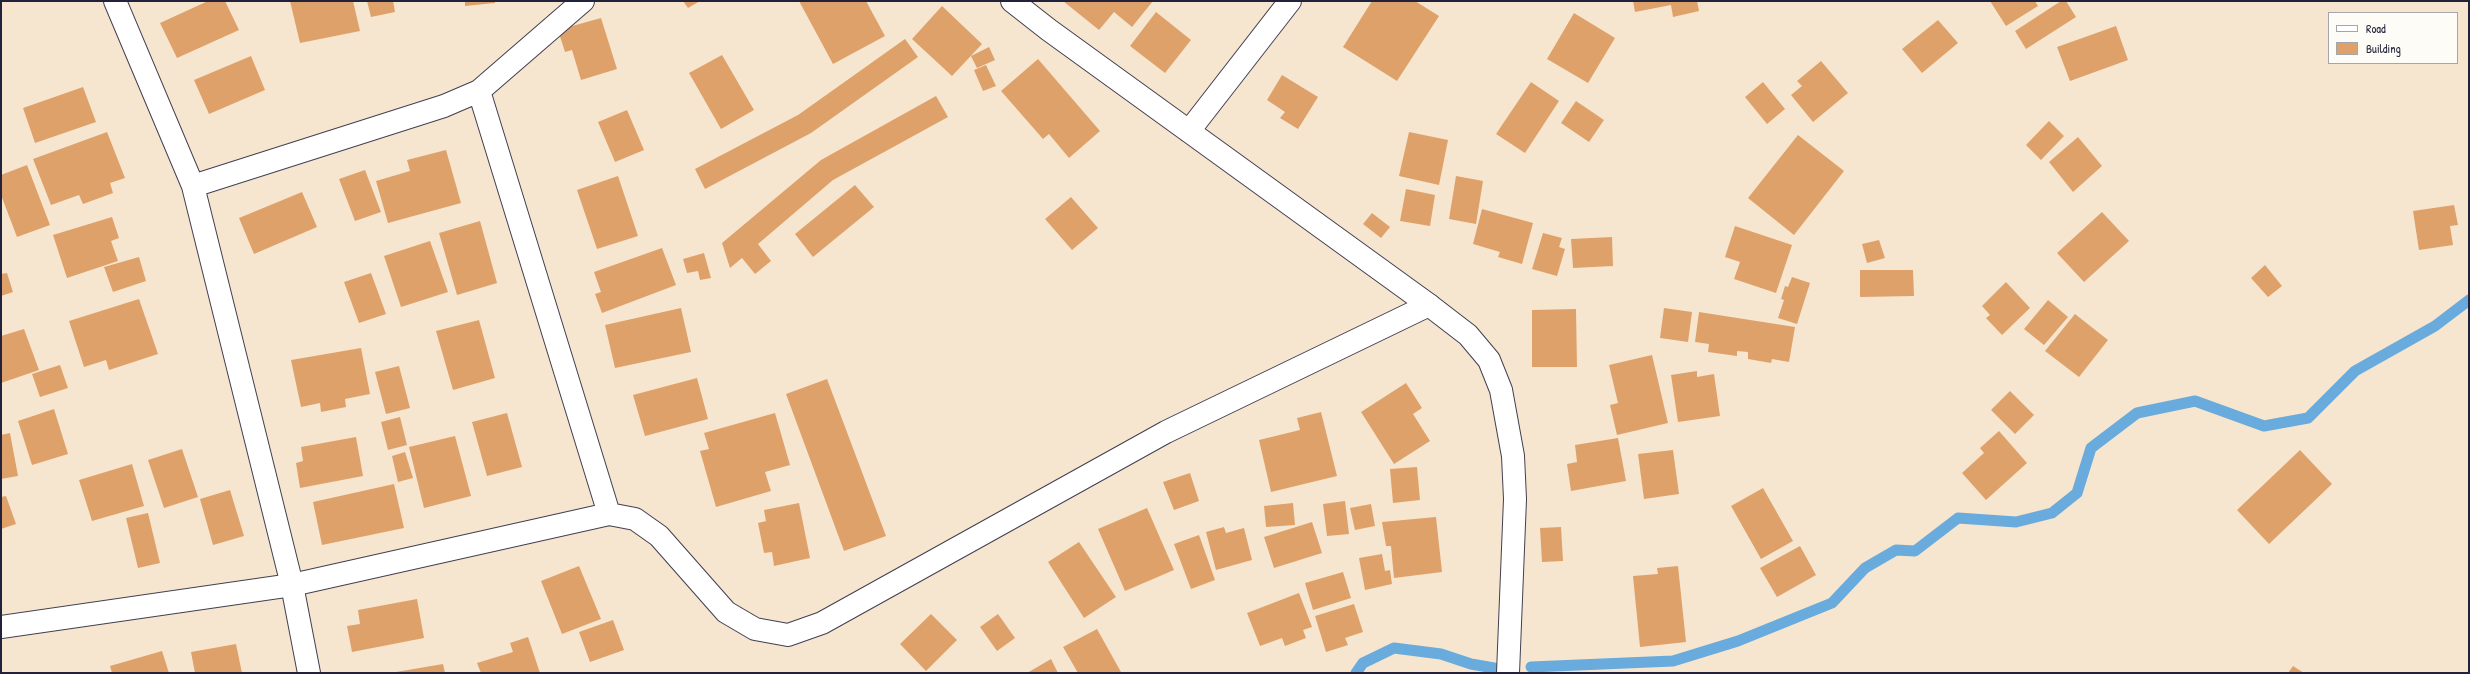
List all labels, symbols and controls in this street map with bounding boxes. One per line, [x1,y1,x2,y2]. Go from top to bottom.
legend [2328,12,2458,64]
text: Road [2366,20,2386,37]
text: Building [2366,40,2401,57]

